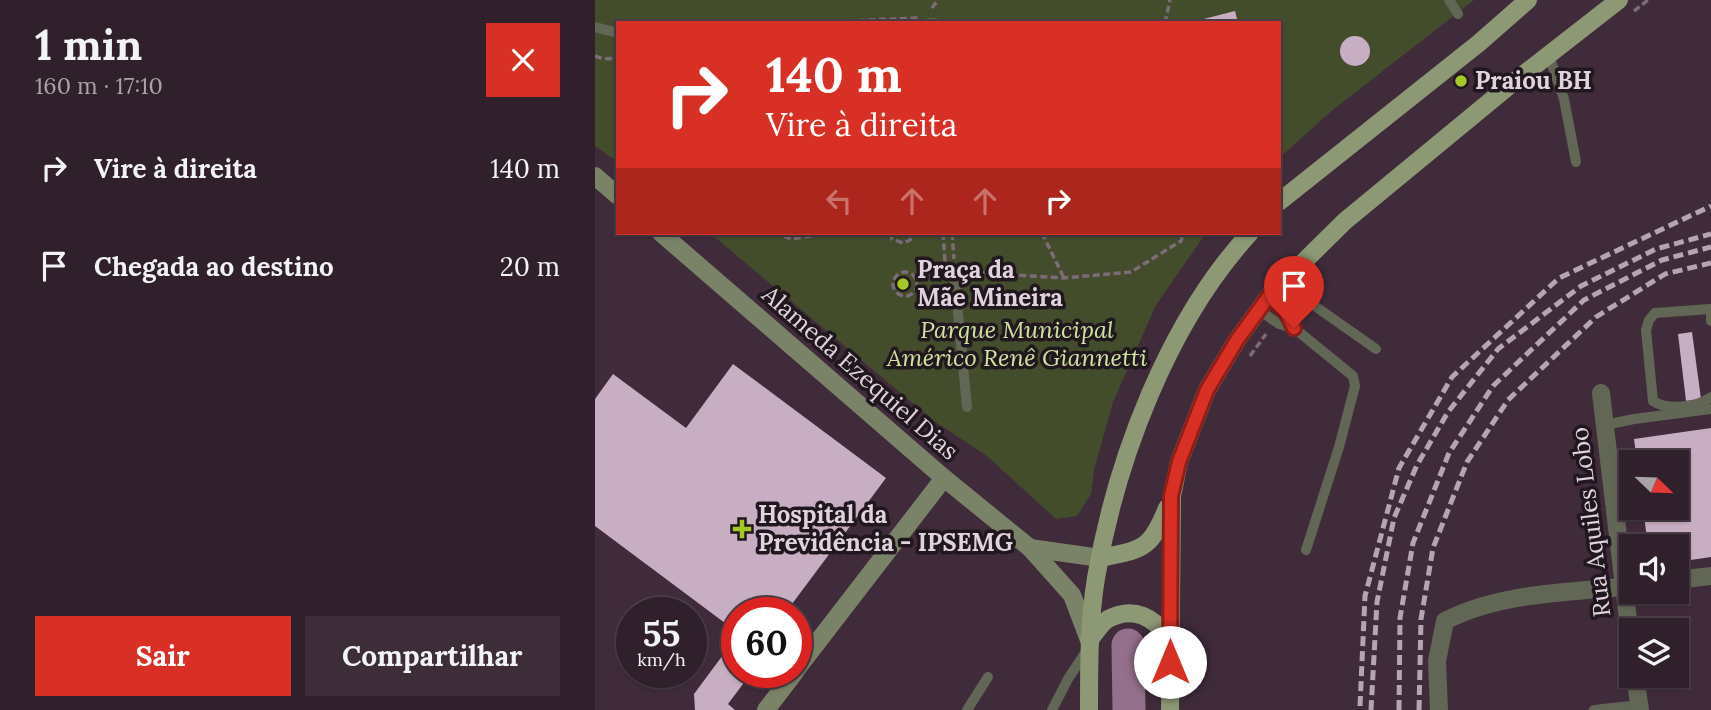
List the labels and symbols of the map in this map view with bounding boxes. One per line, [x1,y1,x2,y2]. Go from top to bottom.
place label: Praiou BH [1475,65,1592,96]
marker: Praiou BH [1453,73,1469,89]
place label: Praça da Mãe Mineira [917,254,1063,313]
pin [1264,256,1324,328]
marker: Praça da Mãe Mineira [895,276,911,292]
street label: Alameda Ezequiel Dias [755,278,965,466]
park label: Parque Municipal Américo Renê Giannetti [886,314,1147,373]
street label: Rua Aquiles Lobo [1563,425,1618,619]
north arrow [1619,450,1689,520]
place label: Hospital da Previdência - IPSEMG [758,499,1013,558]
marker: Hospital da Previdência - IPSEMG [732,519,752,539]
speed limit sign: 60 [721,597,812,688]
position arrow [1133,625,1207,699]

